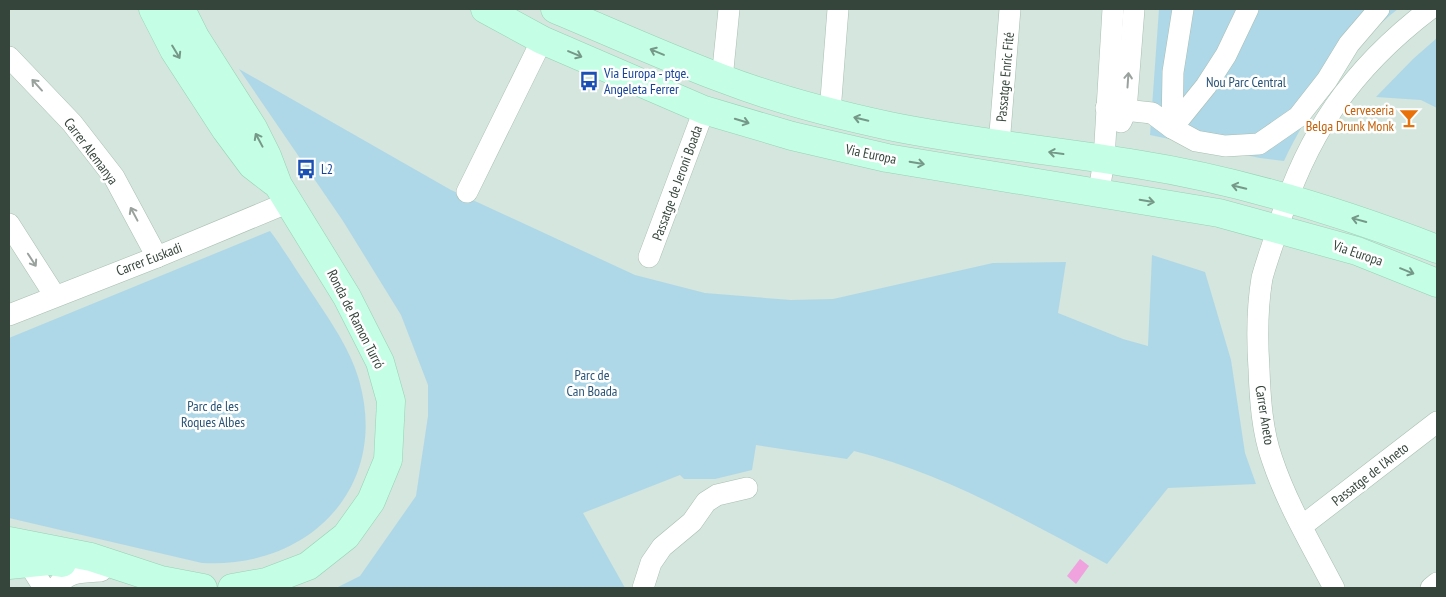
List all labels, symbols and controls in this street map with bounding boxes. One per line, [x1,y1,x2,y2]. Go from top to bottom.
street label: Passatge Enric Fité [992,31,1018,123]
one-way arrow [170,45,181,59]
one-way arrow [650,46,665,56]
one-way arrow [567,50,582,60]
place label: Via Europa - ptge. Angeleta Ferrer [603,64,689,98]
bus stop icon: Via Europa - ptge. Angeleta Ferrer [578,70,600,92]
one-way arrow [1124,72,1133,88]
park label: Nou Parc Central [1206,73,1287,91]
one-way arrow [31,78,43,91]
place label: Cerveseria Belga Drunk Monk [1306,101,1395,135]
bar icon: Cerveseria Belga Drunk Monk [1398,107,1420,129]
street label: Carrer Alemanya [60,114,122,188]
one-way arrow [854,114,870,123]
one-way arrow [734,117,750,127]
street label: Passatge de Jeroni Boada [648,123,706,243]
one-way arrow [254,133,263,148]
street label: Via Europa [843,140,898,168]
one-way arrow [1048,147,1064,157]
bus stop icon: L2 [295,158,317,180]
one-way arrow [909,159,925,169]
place label: L2 [321,160,333,178]
one-way arrow [1231,182,1247,191]
one-way arrow [1138,196,1154,206]
one-way arrow [129,207,138,222]
one-way arrow [1351,214,1367,224]
street label: Via Europa [1330,236,1385,270]
street label: Carrer Euskadi [114,238,184,280]
one-way arrow [26,253,37,267]
street label: Ronda de Ramon Turró [323,266,389,372]
one-way arrow [1399,267,1414,276]
park label: Parc de Can Boada [567,366,617,400]
street label: Carrer Aneto [1251,384,1279,446]
park label: Parc de les Roques Albes [181,397,245,431]
street label: Passatge de l'Aneto [1328,438,1412,510]

